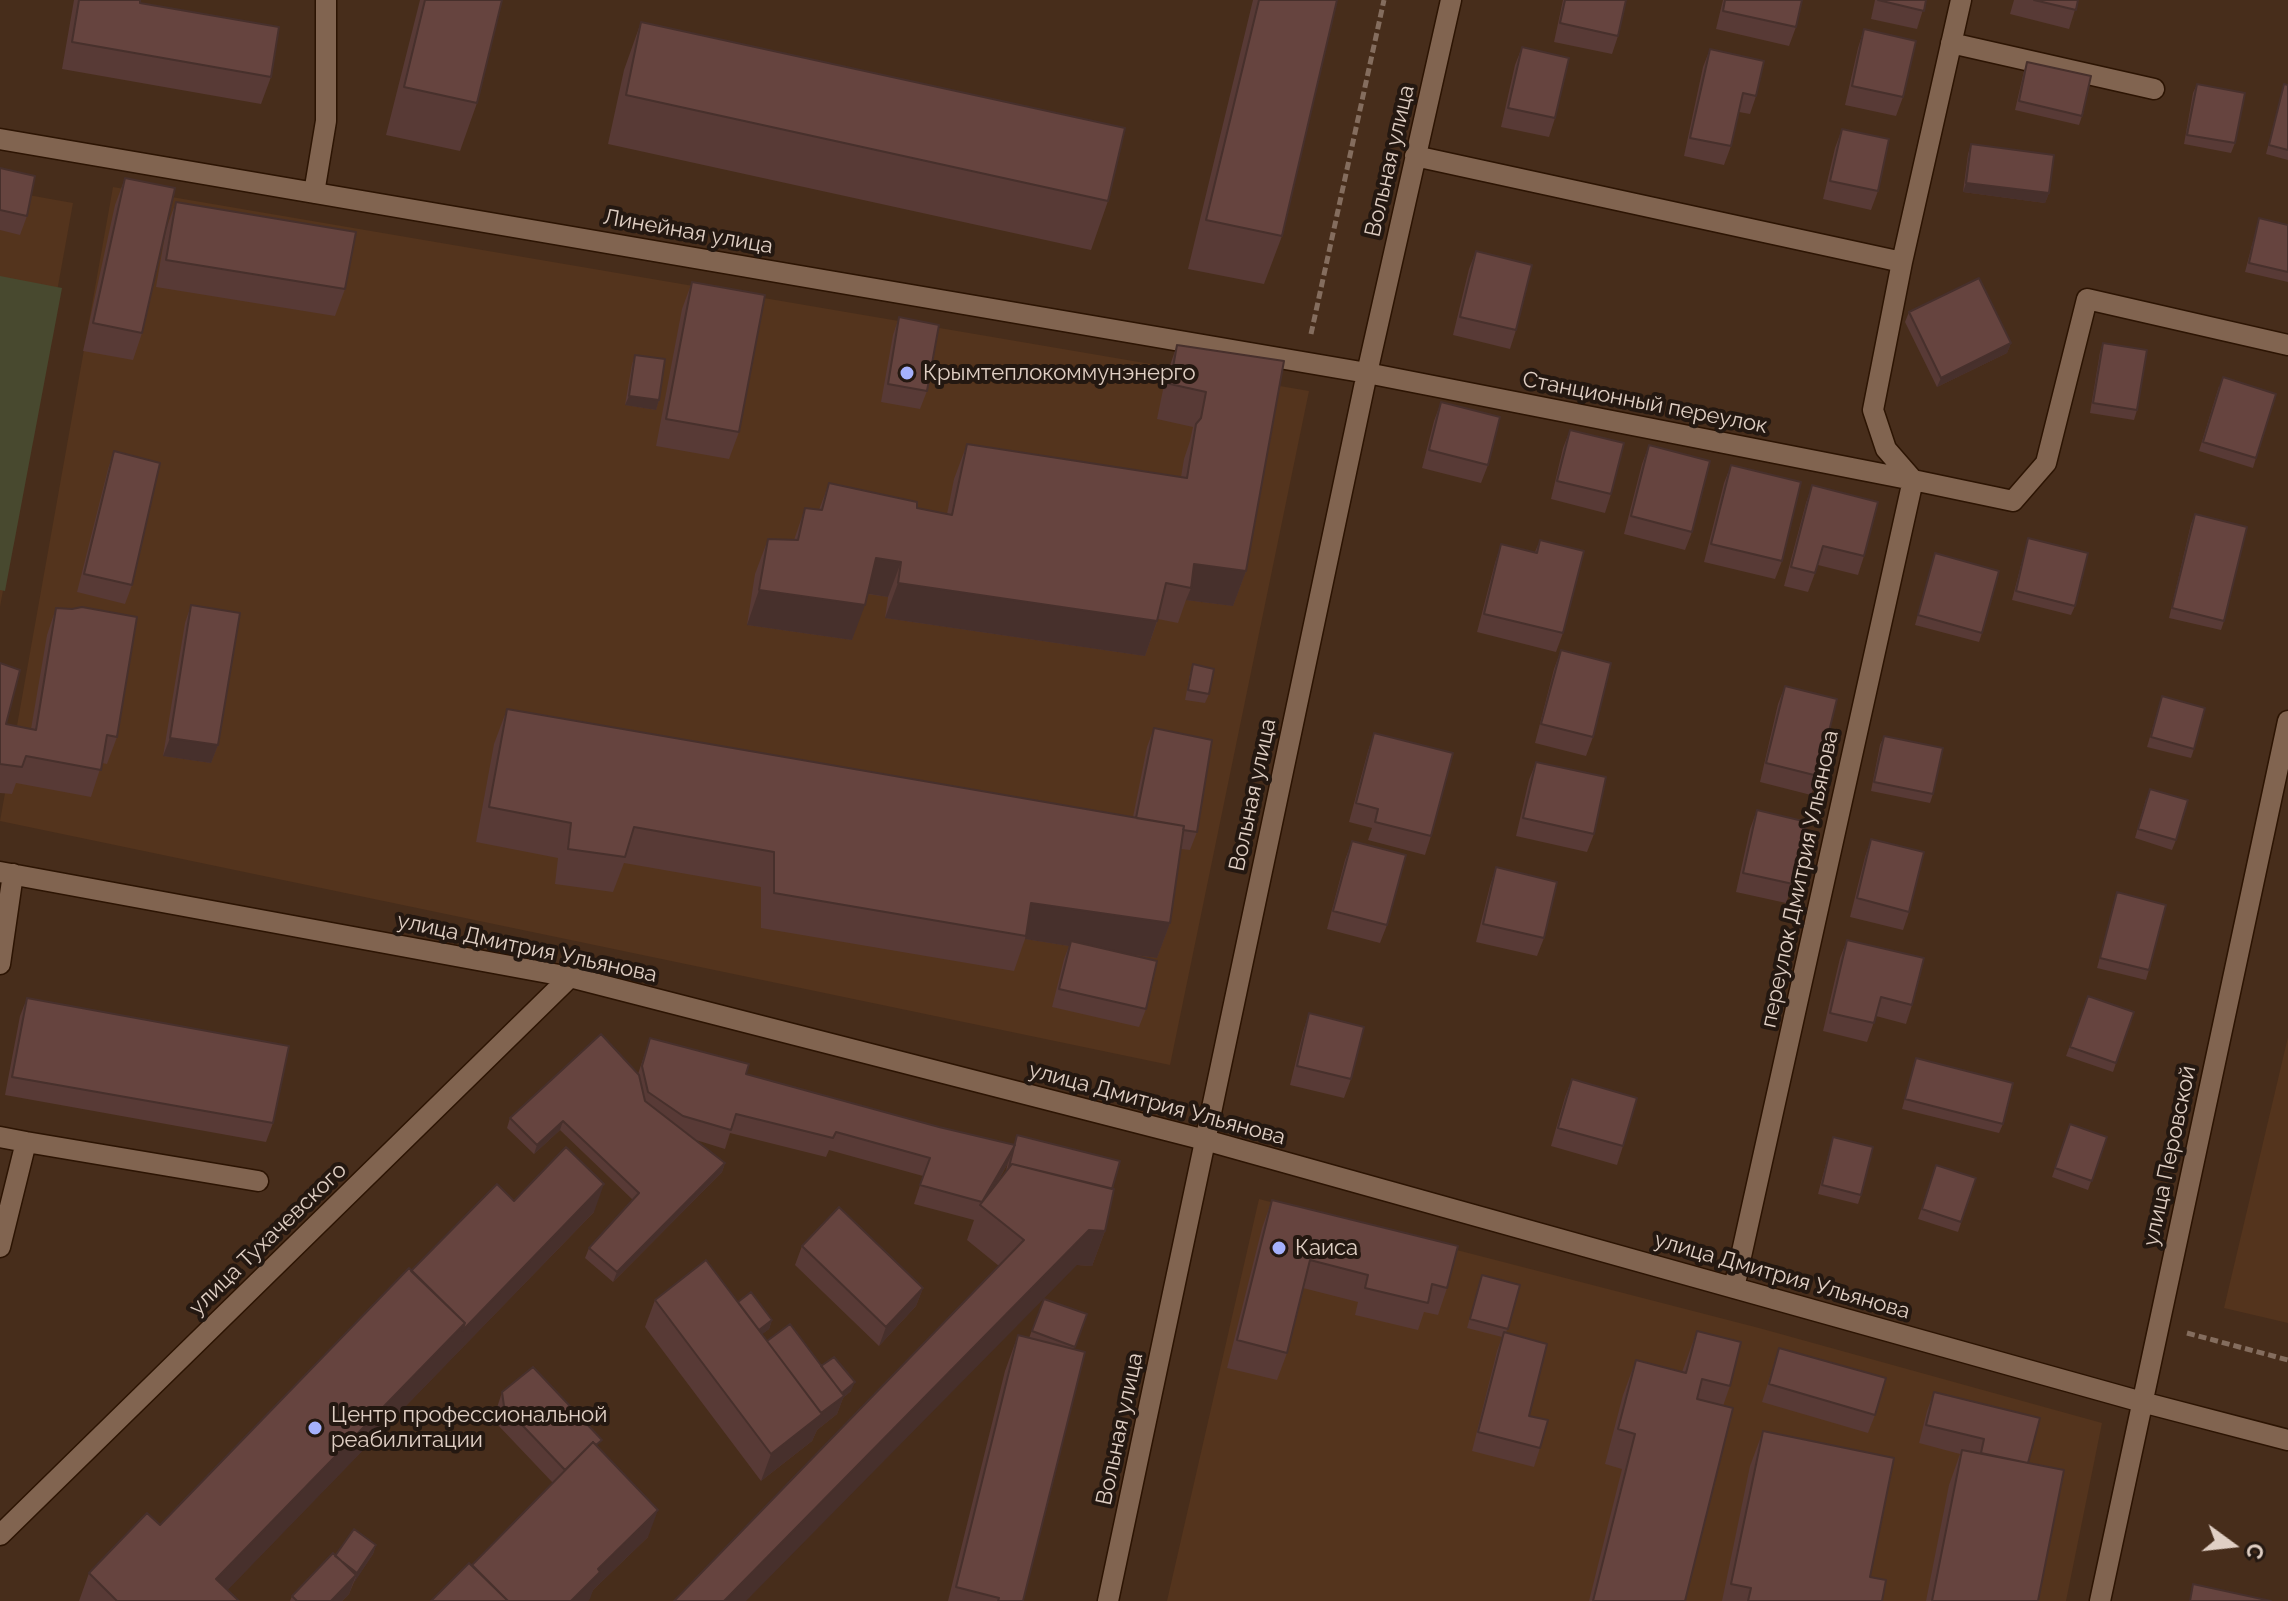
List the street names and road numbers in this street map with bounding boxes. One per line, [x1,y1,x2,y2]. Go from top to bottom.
street label: Вольная улица [1360,82,1420,240]
street label: Линейная улица [601,204,775,260]
street label: Станционный переулок [1520,366,1770,440]
street label: Вольная улица [1224,716,1282,874]
street label: переулок Дмитрия Ульянова [1756,728,1844,1030]
street label: улица Дмитрия Ульянова [395,908,659,988]
street label: улица Дмитрия Ульянова [1026,1057,1288,1151]
street label: улица Перовской [2138,1063,2202,1249]
street label: улица Тухачевского [184,1157,352,1321]
street label: улица Дмитрия Ульянова [1651,1227,1913,1325]
street label: Вольная улица [1091,1350,1149,1508]

